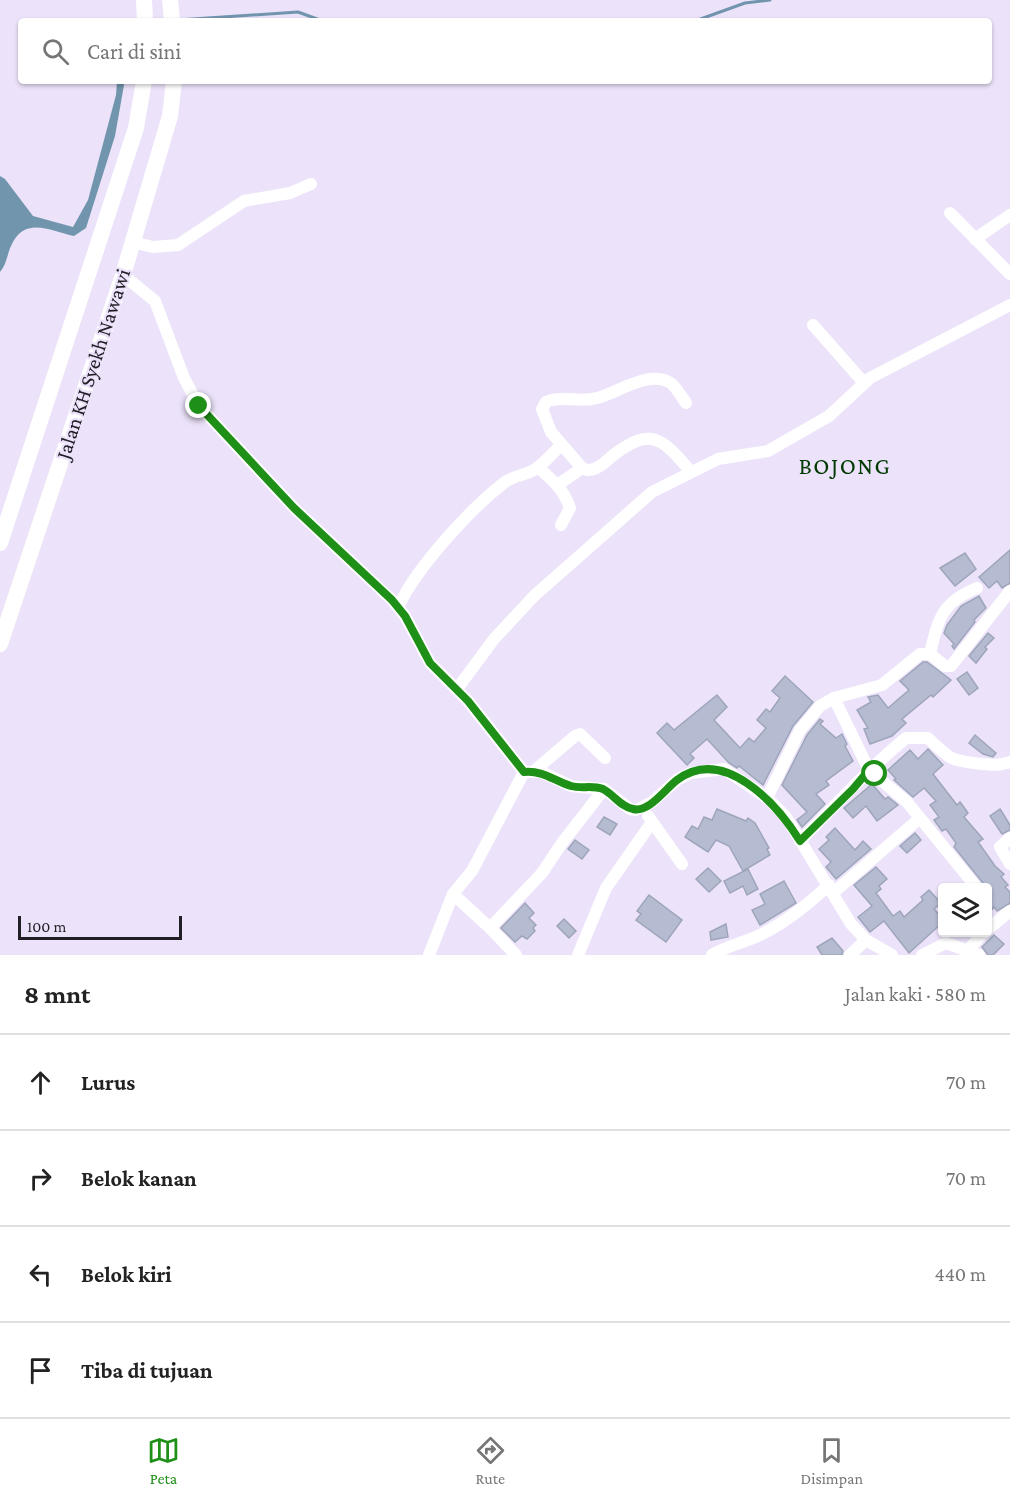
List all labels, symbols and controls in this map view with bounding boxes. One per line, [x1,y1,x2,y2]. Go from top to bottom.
search box [18,18,992,84]
icon: search [39,35,72,68]
text: Cari di sini [87,39,181,64]
street label: Jalan KH Syekh Nawawi [50,265,135,464]
route end [185,392,211,418]
district label: BOJONG [799,452,891,479]
route start [861,760,887,786]
map controls [938,883,992,937]
button: layers [938,883,992,937]
scale bar [18,913,182,940]
text: 100 m [27,918,66,935]
text: 8 mnt [24,980,90,1009]
text: Jalan kaki · 580 m [845,983,986,1005]
icon: ahead [24,1066,57,1099]
text: Lurus [81,1070,135,1095]
text: 70 m [946,1071,986,1093]
icon: right [24,1162,57,1195]
text: Belok kanan [81,1166,197,1191]
text: 70 m [946,1167,986,1189]
icon: left [24,1258,57,1291]
text: Belok kiri [81,1262,172,1287]
text: 440 m [934,1263,986,1285]
icon: arrive [24,1354,57,1387]
text: Tiba di tujuan [81,1358,213,1383]
tab: Peta [147,1434,180,1487]
tab: Rute [474,1434,507,1487]
tab: Disimpan [801,1434,863,1487]

